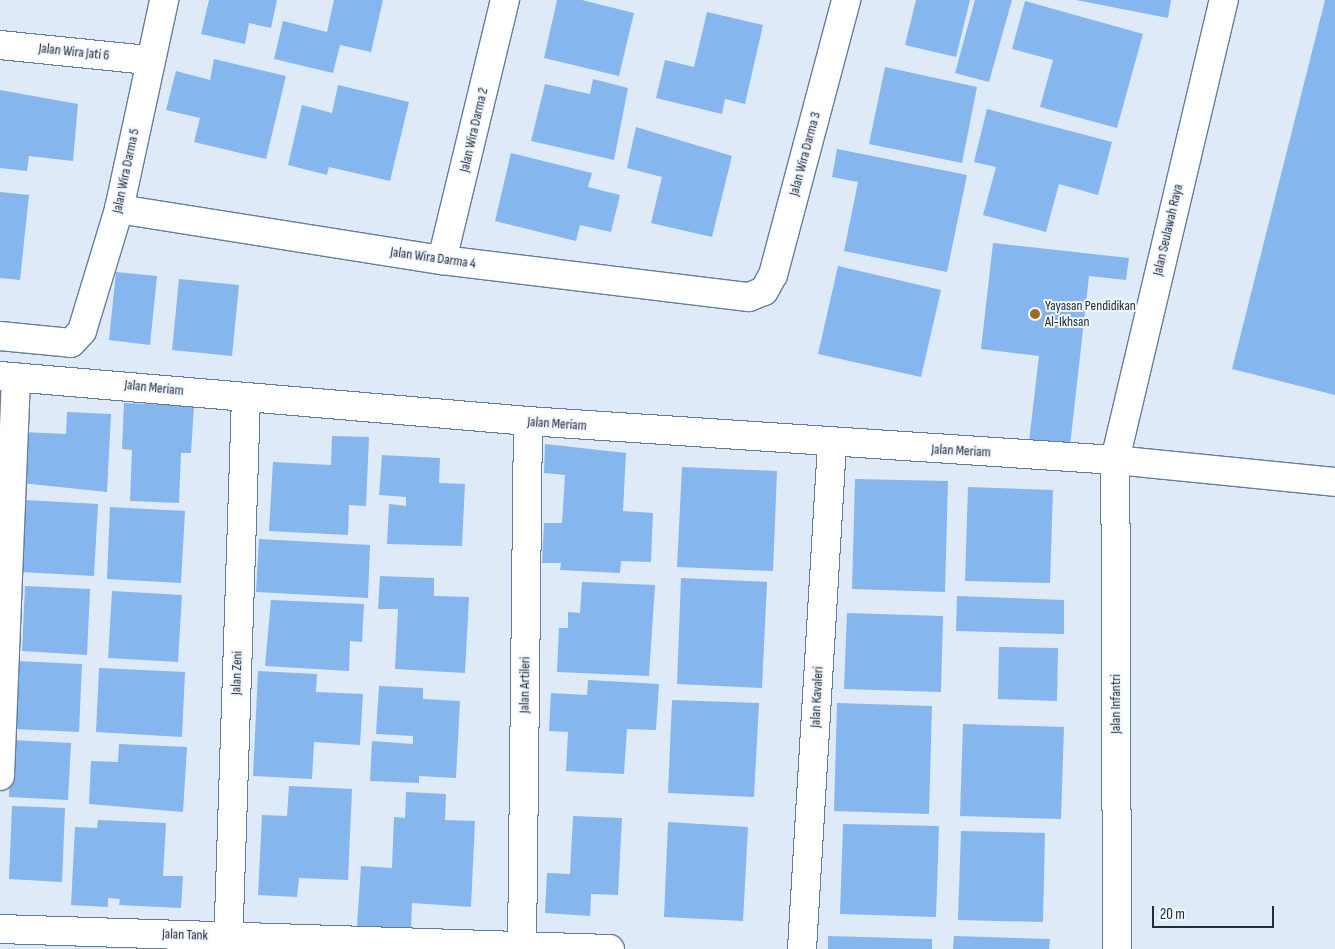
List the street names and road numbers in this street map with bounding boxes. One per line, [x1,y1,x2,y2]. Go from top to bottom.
street label: Jalan Wira Jati 6 [38,40,110,64]
street label: Jalan Wira Darma 2 [456,86,492,174]
street label: Jalan Wira Darma 3 [786,110,824,198]
street label: Jalan Wira Darma 5 [109,127,143,215]
street label: Jalan Seulawah Raya [1149,183,1187,277]
street label: Jalan Wira Darma 4 [389,244,477,272]
street label: Jalan Meriam [124,377,184,399]
street label: Jalan Meriam [527,414,587,434]
street label: Jalan Meriam [931,441,991,461]
street label: Jalan Zeni [228,651,246,695]
street label: Jalan Artileri [516,657,534,713]
street label: Jalan Kavaleri [807,666,827,728]
street label: Jalan Infantri [1108,674,1124,734]
street label: Jalan Tank [162,926,208,944]

